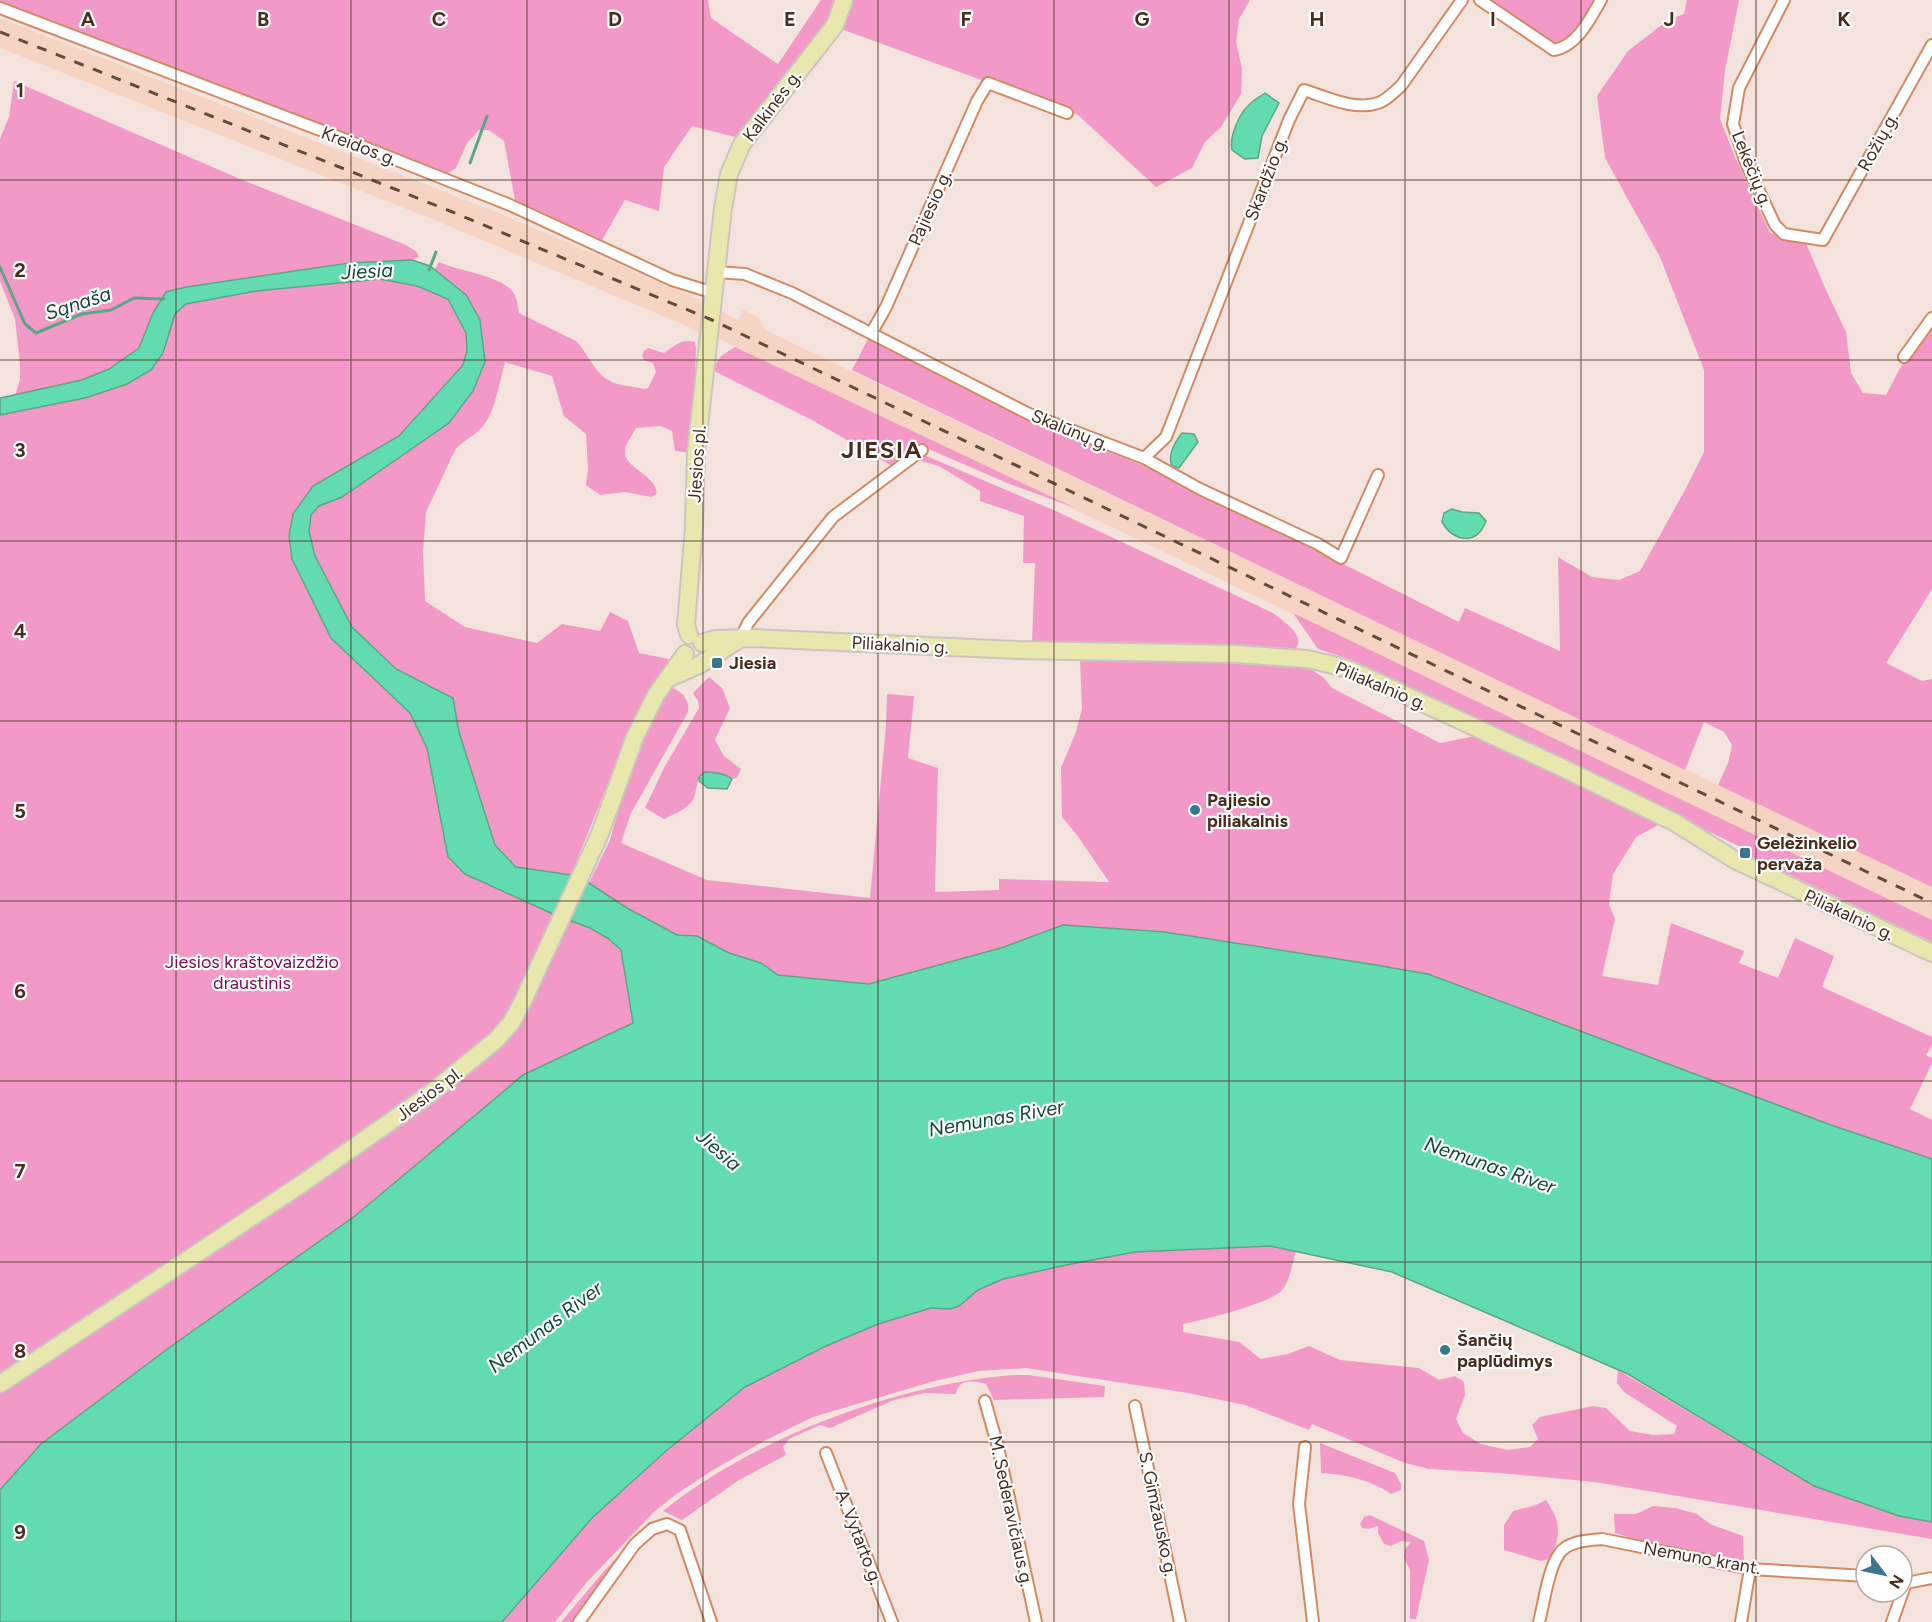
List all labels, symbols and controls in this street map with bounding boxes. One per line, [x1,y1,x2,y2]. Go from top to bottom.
text: A [81,7,96,31]
text: B [257,7,269,31]
text: C [432,7,446,31]
text: D [608,7,622,31]
text: E [784,7,796,31]
text: F [960,7,972,31]
text: G [1135,7,1150,31]
text: H [1310,7,1325,31]
text: I [1490,7,1496,31]
text: J [1663,7,1675,31]
text: K [1837,7,1851,31]
street label: Kalkinės g. [738,66,806,146]
text: 1 [16,78,24,102]
street label: Rožių g. [1853,109,1903,175]
street label: Kreidos g. [318,122,400,170]
street label: Lekėčių g. [1727,128,1777,210]
street label: Skardžio g. [1240,134,1292,224]
street label: Pajiesio g. [904,167,956,249]
text: 2 [14,258,26,282]
water label: Jiesia [340,258,394,284]
water label: Sąnaša [42,281,114,325]
street label: Skalūnų g. [1028,405,1112,455]
street label: Jiesios pl. [683,425,711,503]
district label: JIESIA [841,435,923,464]
text: 3 [14,438,26,462]
text: 4 [14,619,27,643]
street label: Piliakalnio g. [851,631,949,659]
place label: Jiesia [729,652,776,674]
marker: Jiesia [710,656,724,670]
street label: Piliakalnio g. [1332,657,1430,715]
place label: Pajiesio piliakalnis [1207,789,1288,832]
text: 5 [14,799,26,823]
marker: Pajiesio piliakalnis [1188,803,1202,817]
place label: Geležinkelio pervaža [1757,832,1857,875]
marker: Geležinkelio pervaža [1738,846,1752,860]
street label: Piliakalnio g. [1800,885,1898,945]
park label: Jiesios kraštovaizdžio draustinis [165,951,339,994]
text: 6 [14,979,26,1003]
street label: Jiesios pl. [391,1062,467,1126]
water label: Nemunas River [926,1094,1067,1142]
water label: Jiesia [691,1123,747,1176]
water label: Nemunas River [1421,1131,1560,1199]
text: 7 [14,1159,26,1183]
water label: Nemunas River [483,1275,608,1378]
place label: Šančių paplūdimys [1457,1329,1553,1372]
text: 8 [14,1339,26,1363]
marker: Šančių paplūdimys [1438,1343,1452,1357]
street label: M. Sederavičiaus g. [984,1434,1038,1588]
street label: S. Gimžausko g. [1134,1450,1182,1578]
street label: A. Vytarto g. [831,1486,887,1588]
text: 9 [14,1520,26,1544]
street label: Nemuno krant. [1642,1537,1762,1579]
north arrow [1854,1544,1914,1604]
text: N [1885,1571,1908,1592]

